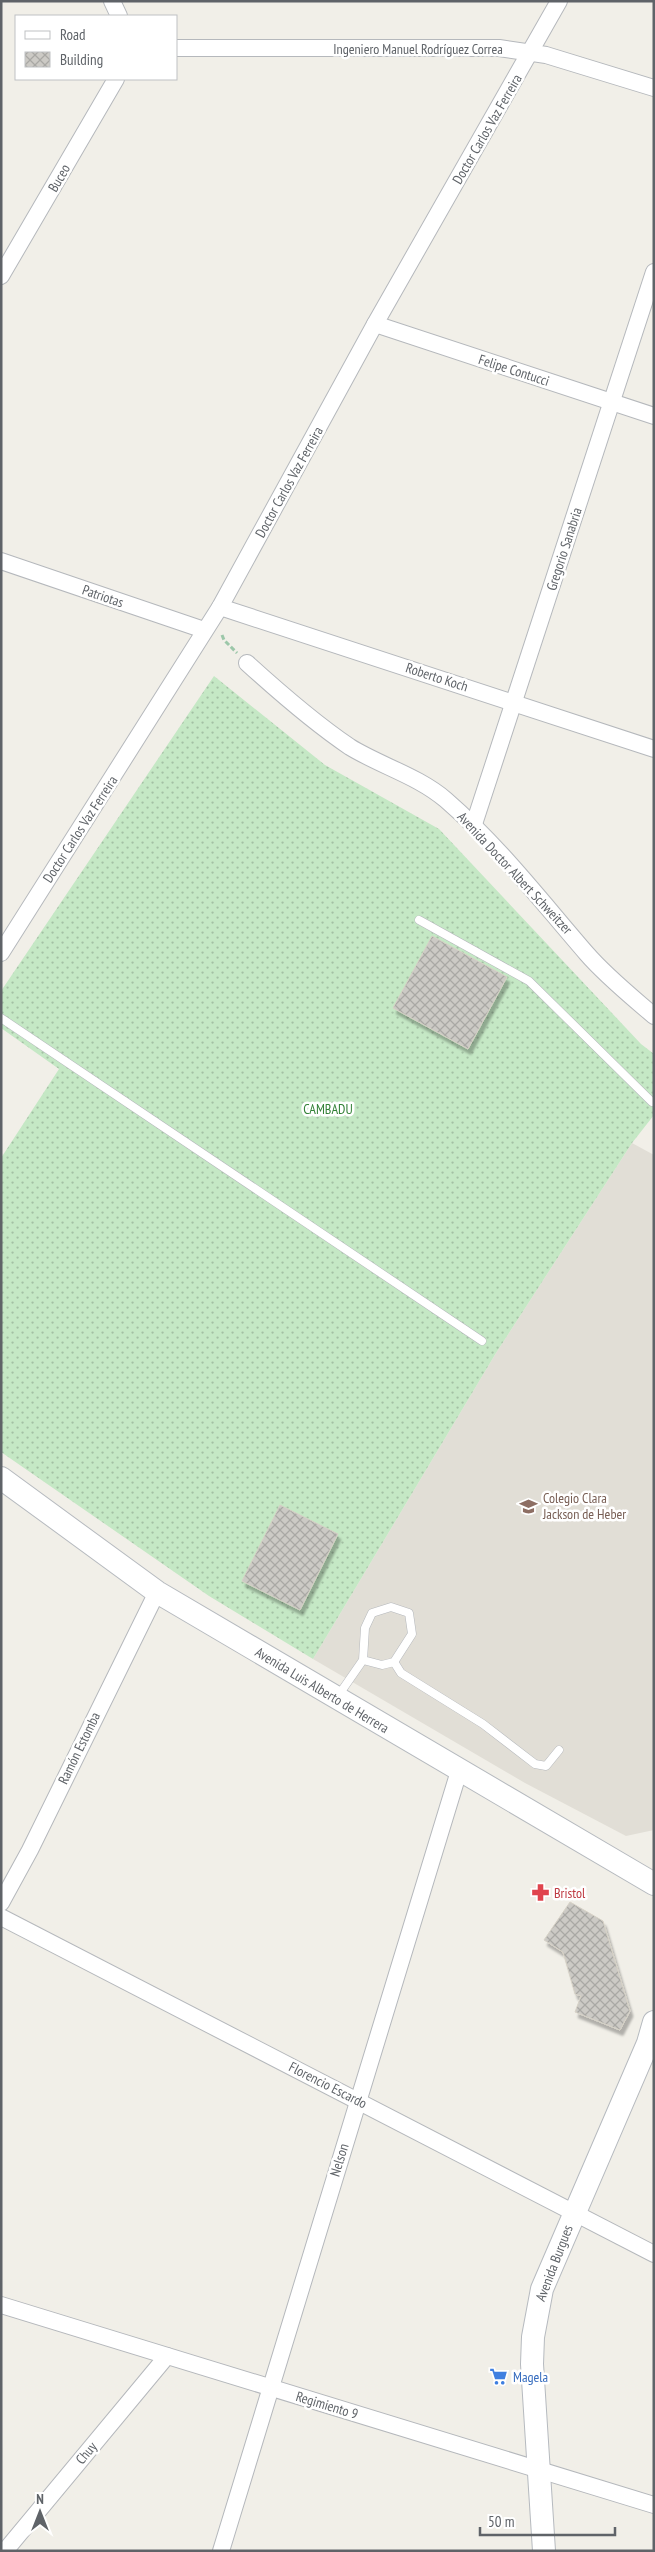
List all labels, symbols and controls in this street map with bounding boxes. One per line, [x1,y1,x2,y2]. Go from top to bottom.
legend [15,15,178,80]
text: Road [60,25,86,44]
street label: Ingeniero Manuel Rodríguez Correa [333,40,503,58]
text: Building [60,50,103,69]
street label: Doctor Carlos Vaz Ferreira [448,71,526,187]
street label: Buceo [44,161,74,195]
street label: Felipe Contucci [476,350,552,390]
street label: Doctor Carlos Vaz Ferreira [251,423,327,541]
street label: Gregorio Sanabria [542,505,586,593]
street label: Patriotas [80,581,126,612]
street label: Roberto Koch [404,658,470,696]
street label: Doctor Carlos Vaz Ferreira [39,772,121,886]
street label: Avenida Doctor Albert Schweitzer [454,808,577,938]
park label: CAMBADU [303,1100,353,1118]
place label: Colegio Clara Jackson de Heber [542,1489,626,1523]
school or university icon: Colegio Clara Jackson de Heber [519,1496,539,1516]
street label: Avenida Luis Alberto de Herrera [252,1643,392,1737]
street label: Ramón Estomba [54,1709,104,1787]
pharmacy icon: Bristol [530,1883,550,1903]
place label: Bristol [554,1884,586,1902]
street label: Florencio Escardo [286,2058,370,2112]
street label: Nelson [325,2141,353,2179]
street label: Avenida Burgues [531,2222,577,2304]
supermarket icon: Magela [489,2367,509,2387]
place label: Magela [513,2368,548,2386]
street label: Regimiento 9 [294,2387,360,2423]
street label: Chuy [71,2437,101,2468]
north arrow [15,2487,65,2537]
text: N [36,2490,44,2508]
scale bar [480,2504,615,2536]
text: 50 m [488,2512,514,2531]

